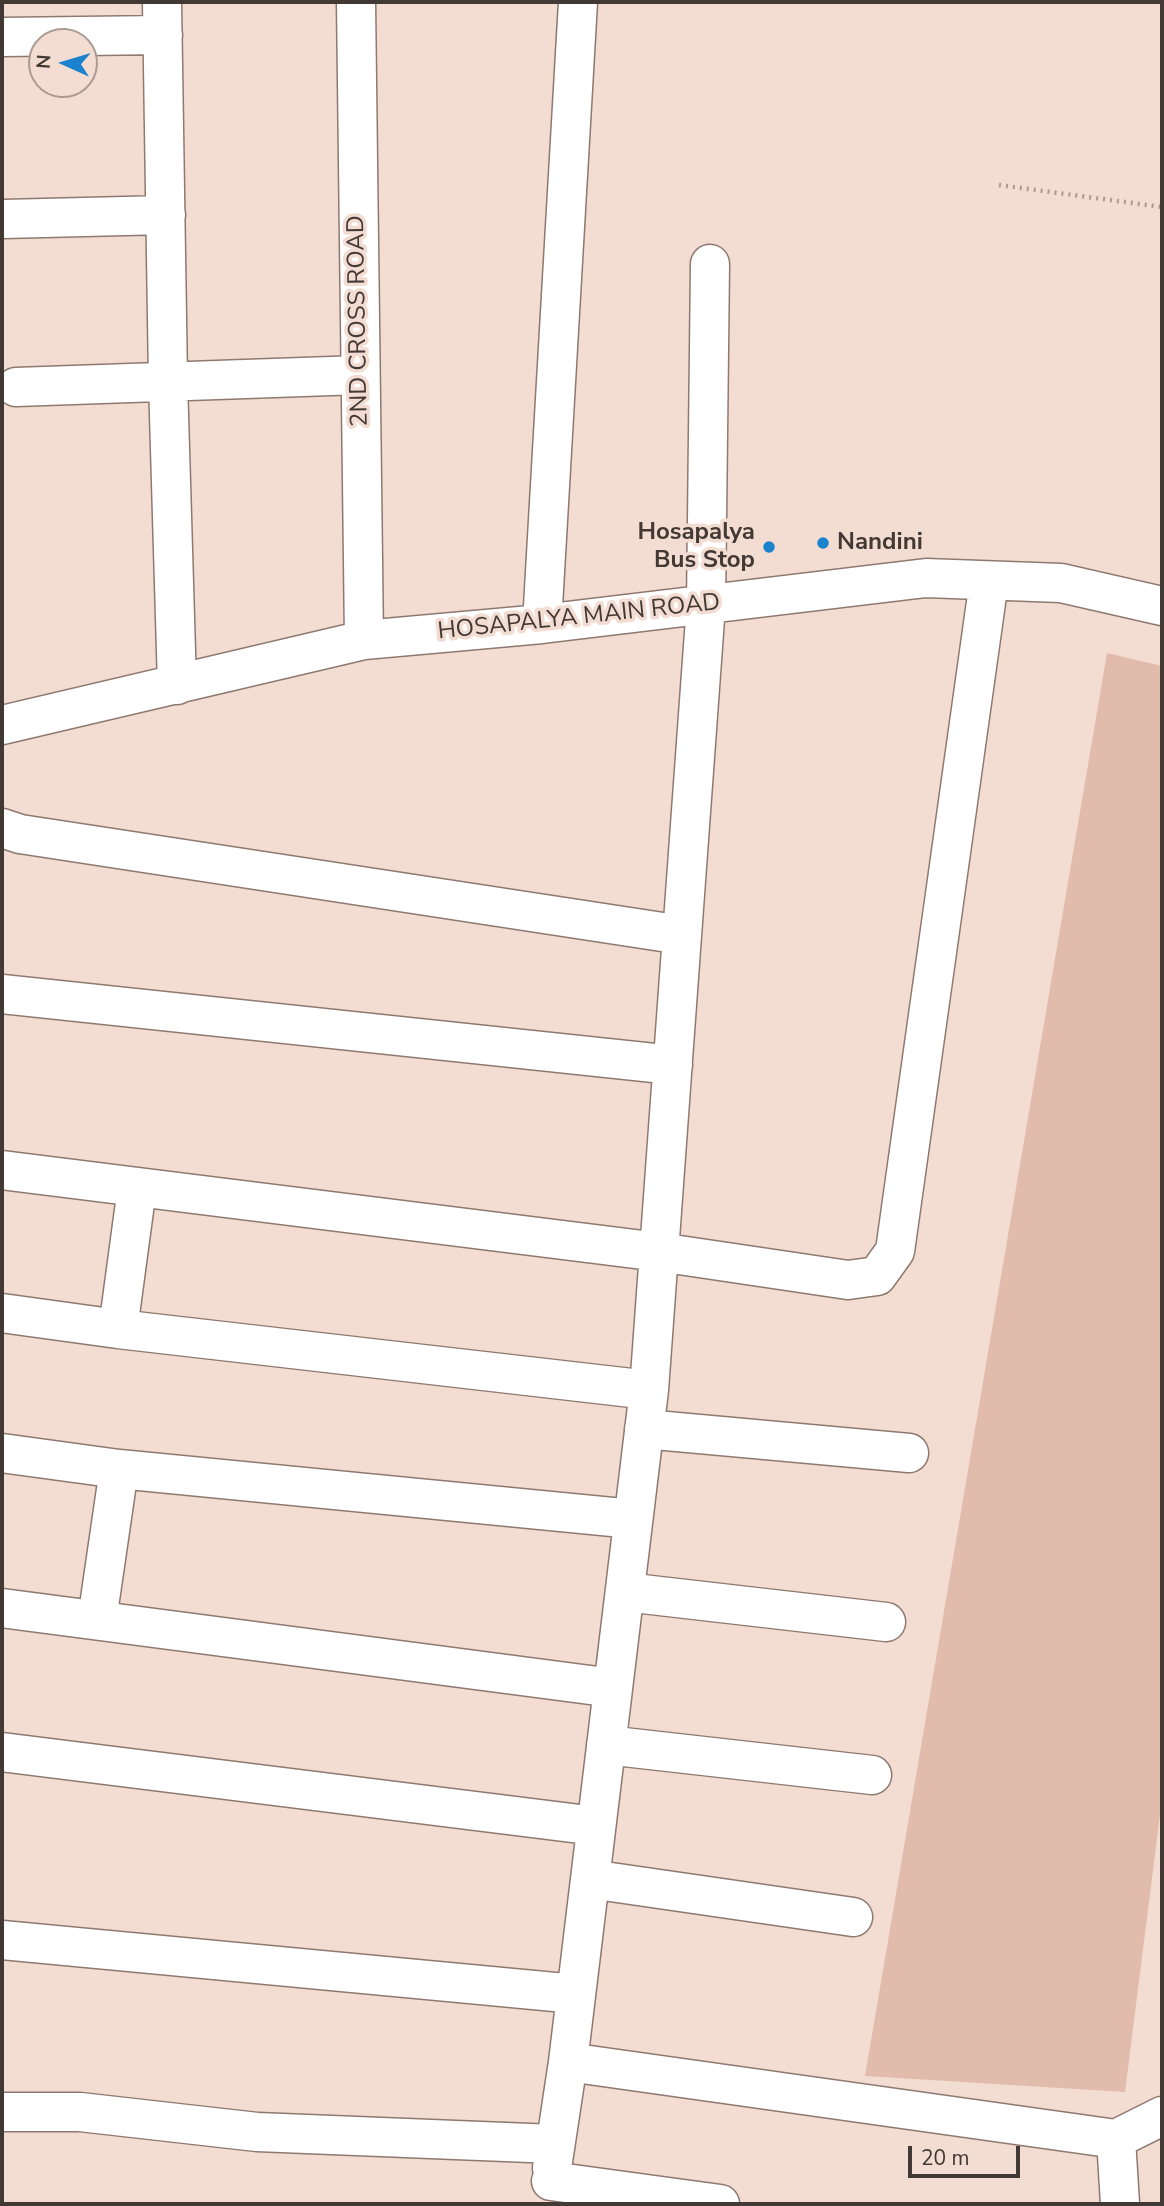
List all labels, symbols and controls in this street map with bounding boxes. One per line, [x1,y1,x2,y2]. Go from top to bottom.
north arrow [28,28,98,98]
text: N [31,54,58,70]
street label: 2ND CROSS ROAD [343,215,375,427]
place label: Hosapalya Bus Stop [637,519,755,575]
place label: Nandini [837,529,923,557]
marker: Nandini [815,535,831,551]
marker: Hosapalya Bus Stop [761,539,777,555]
street label: HOSAPALYA MAIN ROAD [436,589,722,647]
scale bar [912,2132,1024,2176]
text: 20 m [921,2144,970,2172]

